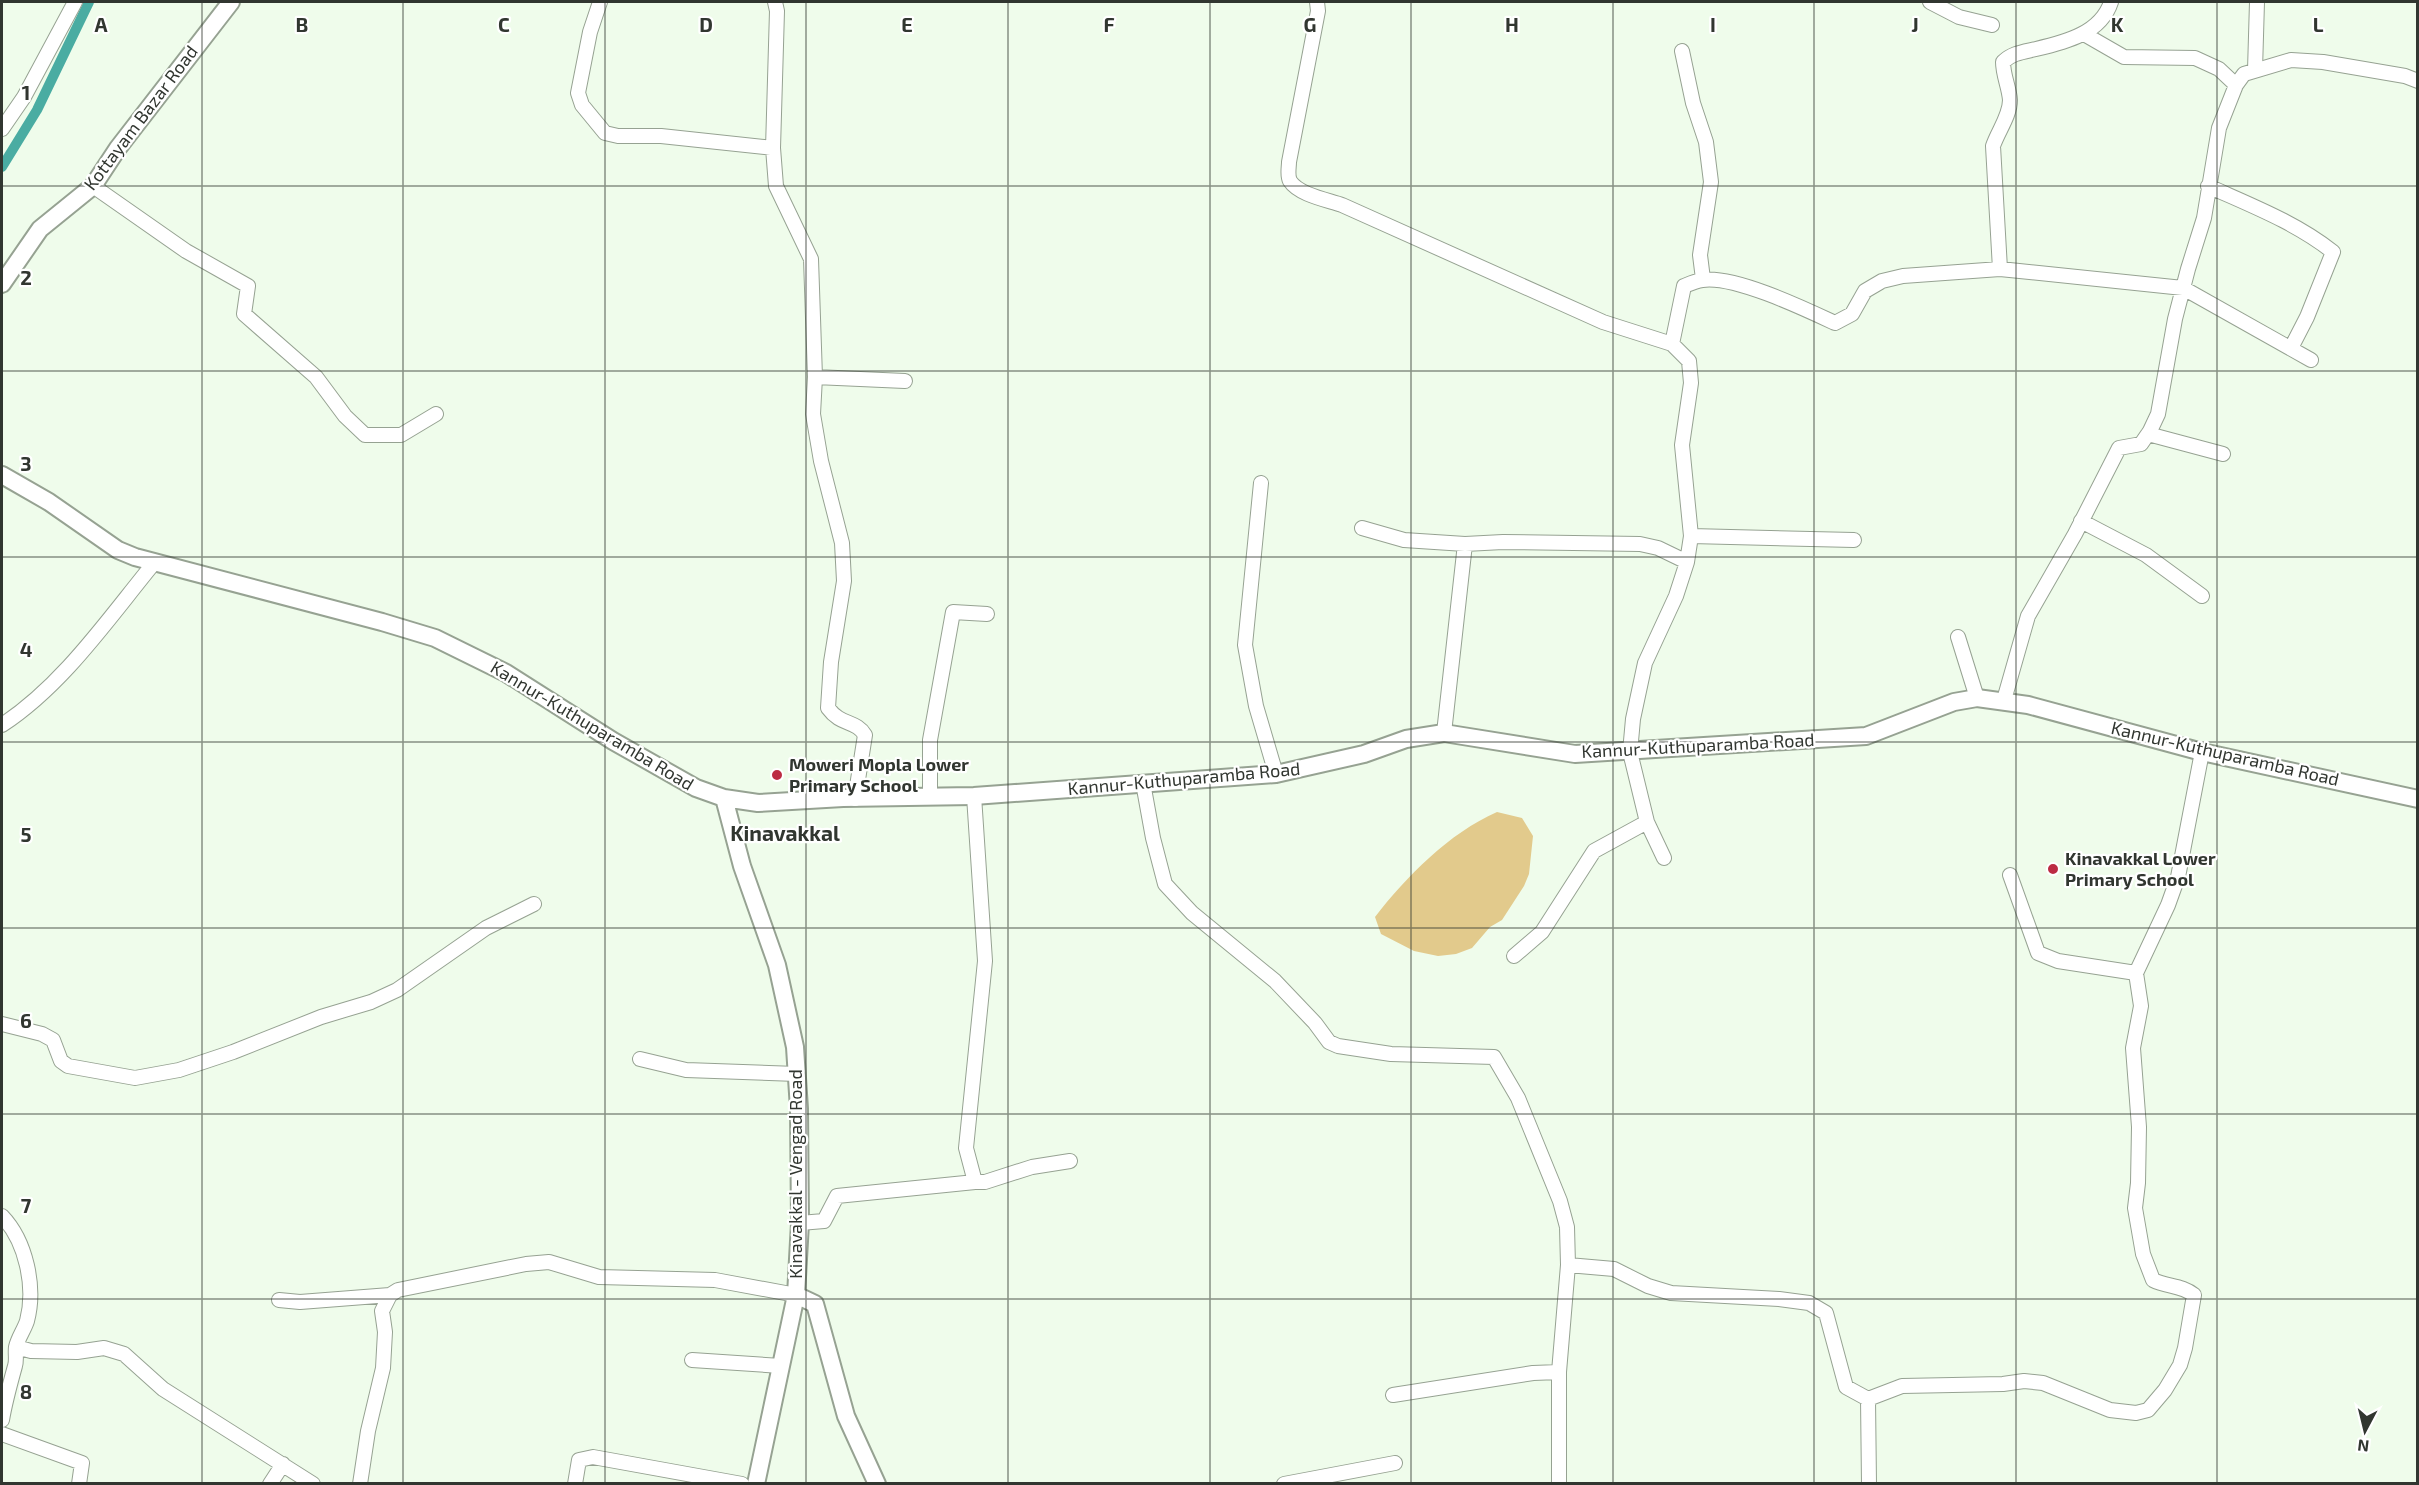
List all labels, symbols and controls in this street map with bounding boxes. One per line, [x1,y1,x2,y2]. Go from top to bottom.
text: A [94,12,108,36]
text: B [296,12,308,36]
text: C [498,12,510,36]
text: D [699,12,713,36]
text: E [901,12,913,36]
text: F [1103,12,1115,36]
text: G [1304,12,1316,36]
text: H [1505,12,1519,36]
text: I [1710,12,1716,36]
text: J [1911,12,1919,36]
text: K [2111,12,2124,36]
text: L [2313,12,2324,36]
street label: Kottayam Bazar Road [79,41,202,194]
text: 1 [22,80,30,104]
text: 2 [20,265,32,289]
text: 3 [20,451,32,475]
text: 4 [20,637,33,661]
street label: Kannur-Kuthuparamba Road [487,656,698,795]
street label: Kannur-Kuthuparamba Road [2109,716,2341,790]
street label: Kannur-Kuthuparamba Road [1581,728,1815,762]
place label: Moweri Mopla Lower Primary School [789,753,969,796]
street label: Kannur-Kuthuparamba Road [1067,757,1301,799]
marker: Moweri Mopla Lower Primary School [770,768,784,782]
district label: Kinavakkal [730,820,840,845]
text: 5 [20,822,32,846]
place label: Kinavakkal Lower Primary School [2065,847,2216,890]
marker: Kinavakkal Lower Primary School [2046,862,2060,876]
text: 6 [20,1008,32,1032]
street label: Kinavakkal - Vengad Road [784,1069,806,1279]
text: 7 [21,1193,32,1217]
text: 8 [20,1379,32,1403]
north arrow [2335,1401,2395,1461]
text: N [2356,1436,2370,1457]

